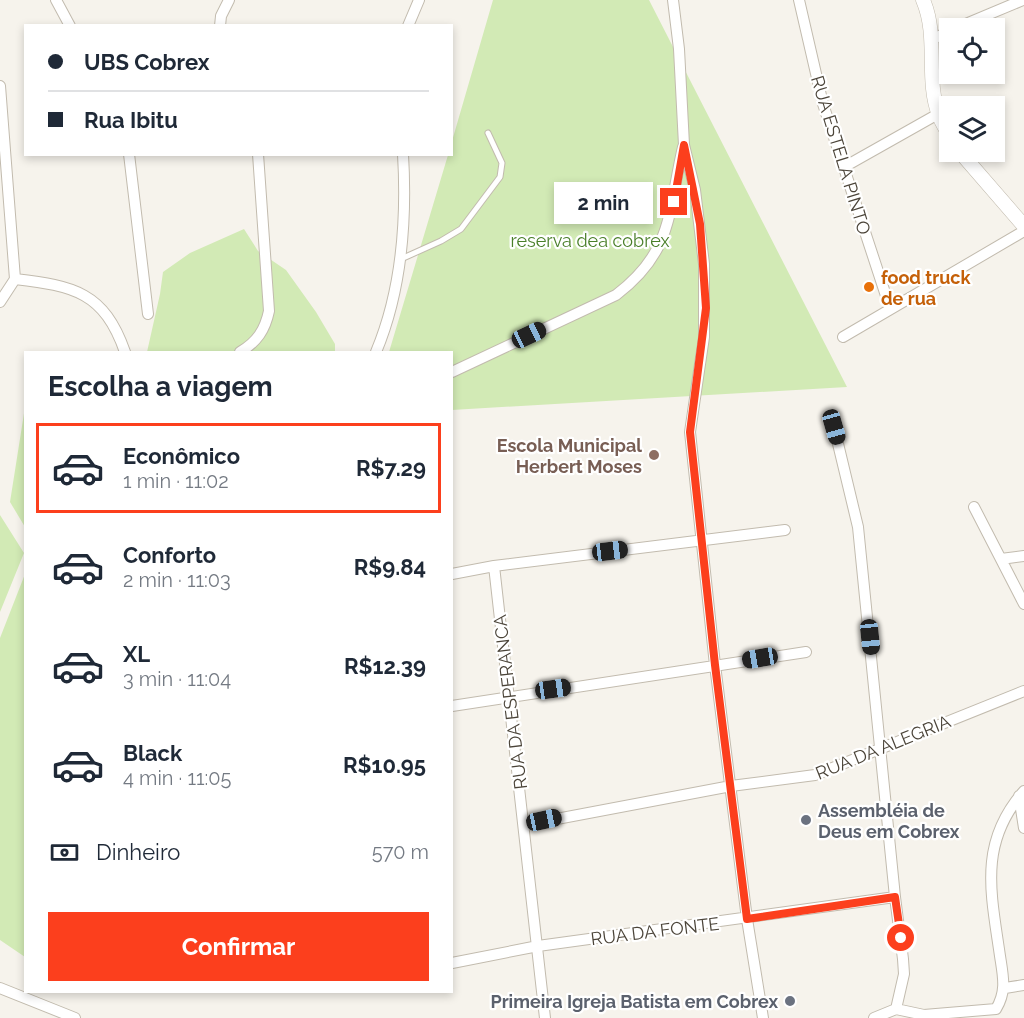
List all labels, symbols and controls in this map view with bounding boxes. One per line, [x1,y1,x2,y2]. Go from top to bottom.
map controls [939,18,1005,162]
button: locate [939,18,1005,84]
text: UBS Cobrex [84,49,209,75]
street label: RUA ESTELA PINTO [807,73,875,237]
button: layers [939,96,1005,162]
text: Rua Ibitu [84,107,178,133]
callout: 2 min [554,181,653,223]
route end [660,188,687,215]
text: 2 min [578,191,629,215]
park label: reserva dea cobrex [510,230,670,251]
place label: food truck de rua [881,267,971,309]
marker: food truck de rua [862,280,876,294]
car [509,319,549,351]
text: Escolha a viagem [48,371,273,402]
car [820,407,848,447]
place label: Escola Municipal Herbert Moses [497,435,642,477]
icon: car [51,441,105,495]
text: Econômico [123,443,240,469]
marker: Escola Municipal Herbert Moses [647,448,661,462]
text: R$7.29 [356,455,426,481]
text: 1 min · 11:02 [123,469,229,493]
icon: car [51,540,105,594]
car [591,540,629,562]
text: Conforto [123,542,216,568]
text: R$9.84 [354,554,426,580]
text: 2 min · 11:03 [123,568,231,592]
street label: RUA DA ESPERANCA [489,614,531,790]
car [859,618,881,656]
icon: car [51,639,105,693]
text: XL [123,641,150,667]
car [741,646,779,670]
text: R$12.39 [344,653,426,679]
text: 3 min · 11:04 [123,667,231,691]
car [534,678,572,700]
street label: RUA DA ALEGRIA [812,710,954,784]
icon: car [51,738,105,792]
text: Black [123,740,182,766]
text: R$10.95 [343,752,426,778]
text: 4 min · 11:05 [123,766,231,790]
place label: Assembléia de Deus em Cobrex [818,800,960,842]
car [525,807,563,833]
marker: Assembléia de Deus em Cobrex [799,813,813,827]
icon: cash [48,836,81,869]
text: Dinheiro [96,839,180,865]
text: 570 m [372,840,429,864]
button: Confirmar [48,912,429,981]
street label: RUA DA FONTE [590,913,720,949]
route start [887,924,914,951]
place label: Primeira Igreja Batista em Cobrex [490,991,778,1012]
marker: Primeira Igreja Batista em Cobrex [783,994,797,1008]

